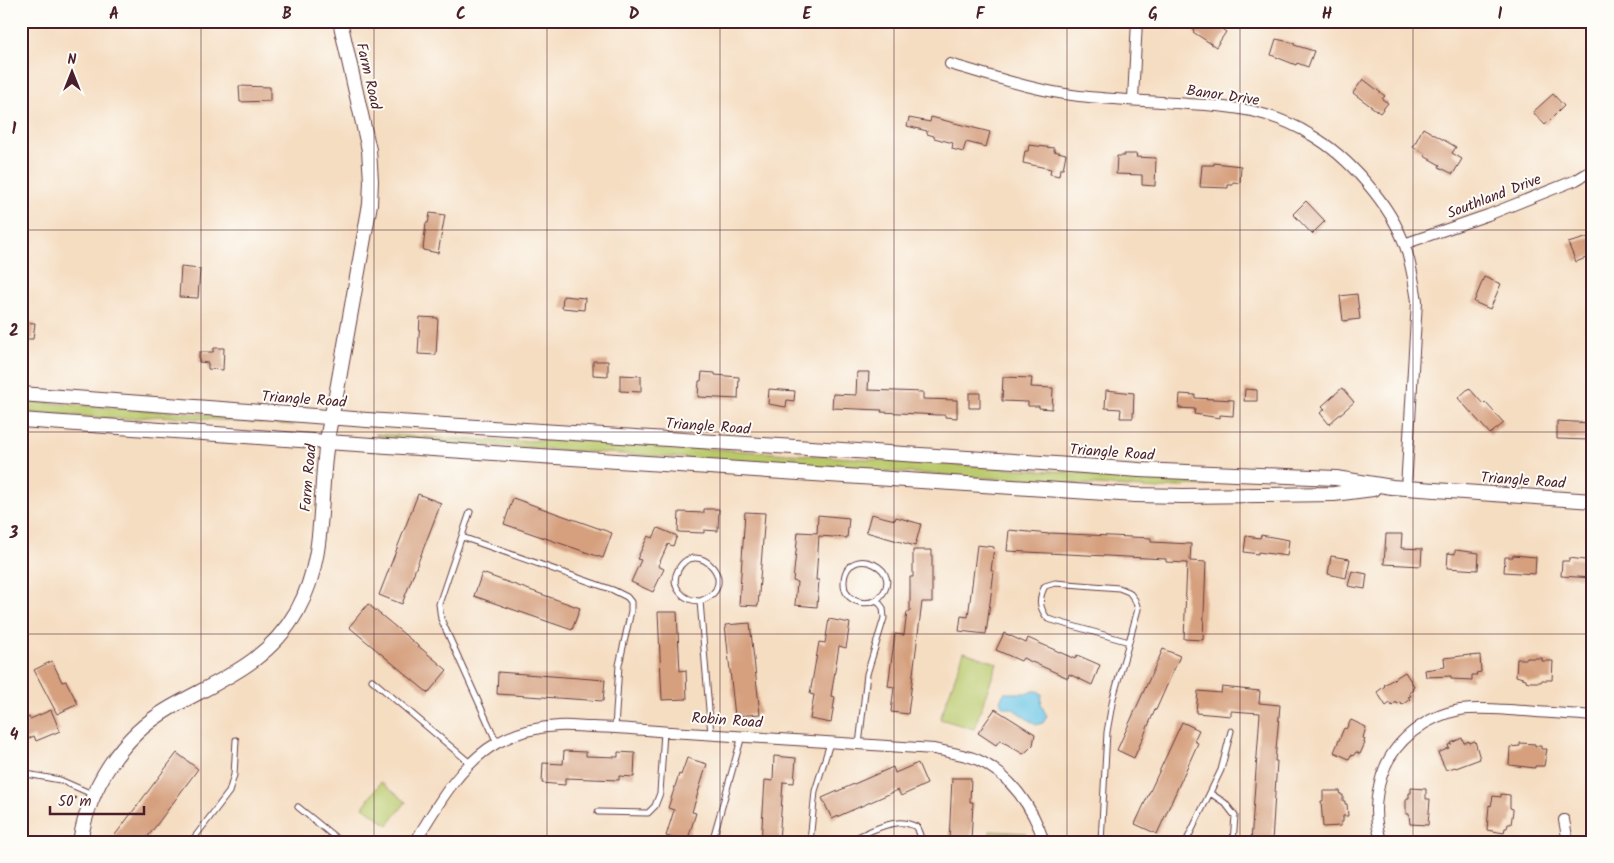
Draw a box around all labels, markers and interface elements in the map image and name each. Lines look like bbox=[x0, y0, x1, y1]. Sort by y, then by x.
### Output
text: A bbox=[109, 2, 119, 27]
text: B bbox=[282, 2, 292, 27]
text: C bbox=[456, 2, 466, 27]
text: D bbox=[629, 2, 640, 27]
text: E bbox=[803, 2, 813, 27]
text: F bbox=[976, 2, 986, 27]
text: G bbox=[1148, 2, 1158, 27]
text: H bbox=[1322, 2, 1332, 27]
text: I bbox=[1498, 2, 1503, 27]
street label: Farm Road bbox=[349, 40, 387, 112]
north arrow bbox=[48, 48, 98, 98]
text: N bbox=[68, 49, 77, 71]
street label: Banor Drive bbox=[1185, 79, 1261, 113]
text: 1 bbox=[12, 117, 17, 142]
street label: Southland Drive bbox=[1444, 168, 1545, 226]
text: 2 bbox=[9, 319, 19, 344]
street label: Triangle Road bbox=[261, 385, 348, 415]
street label: Triangle Road bbox=[665, 412, 752, 442]
street label: Triangle Road bbox=[1069, 438, 1156, 468]
street label: Farm Road bbox=[294, 443, 324, 513]
street label: Triangle Road bbox=[1480, 466, 1567, 496]
text: 3 bbox=[9, 521, 19, 546]
street label: Robin Road bbox=[691, 707, 764, 735]
text: 4 bbox=[10, 723, 19, 748]
scale bar bbox=[50, 783, 144, 815]
text: 50 m bbox=[58, 790, 92, 814]

